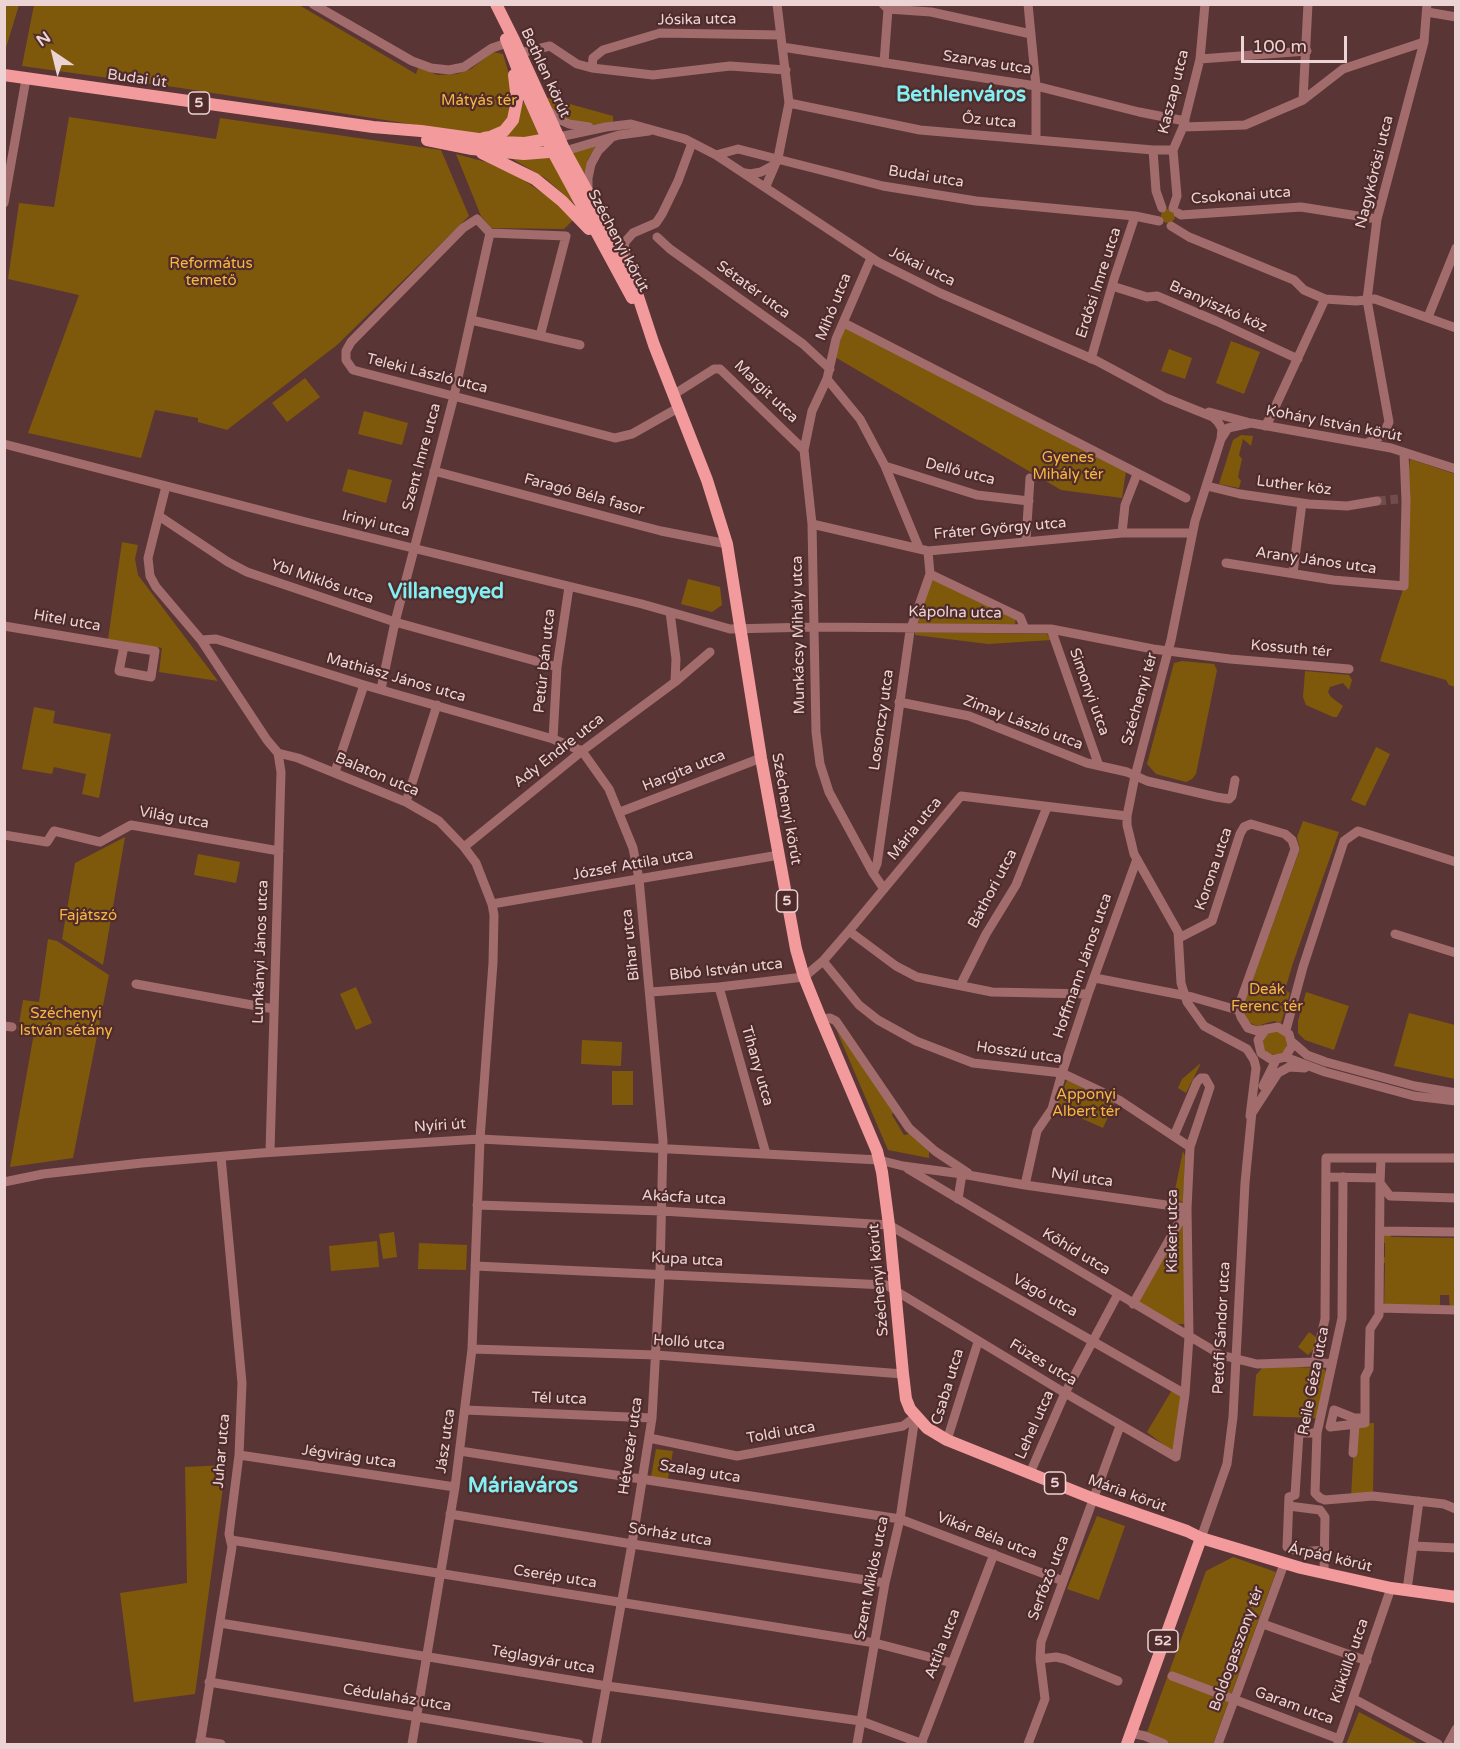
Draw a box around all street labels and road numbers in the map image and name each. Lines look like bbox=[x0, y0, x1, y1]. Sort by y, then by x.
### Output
street label: Jósika utca bbox=[658, 10, 736, 30]
street label: Bethlen körút bbox=[516, 25, 574, 121]
street label: Szarvas utca bbox=[941, 47, 1033, 79]
street label: Kaszap utca bbox=[1155, 48, 1193, 136]
street label: Budai út bbox=[106, 66, 168, 92]
road number: 5 bbox=[188, 92, 210, 114]
street label: Őz utca bbox=[961, 110, 1017, 132]
street label: Nagykőrösi utca bbox=[1352, 114, 1398, 230]
street label: Budai utca bbox=[887, 162, 965, 192]
street label: Csokonai utca bbox=[1190, 184, 1292, 208]
street label: Széchenyi körút bbox=[583, 187, 653, 295]
street label: Erdősi Imre utca bbox=[1073, 225, 1125, 341]
street label: Jókai utca bbox=[886, 243, 958, 291]
street label: Sétatér utca bbox=[713, 257, 793, 323]
street label: Mihó utca bbox=[812, 271, 856, 343]
street label: Branyiszkó köz bbox=[1166, 277, 1270, 337]
street label: Teleki László utca bbox=[364, 350, 490, 398]
street label: Margit utca bbox=[730, 357, 802, 427]
street label: Szent Imre utca bbox=[399, 401, 445, 513]
street label: Koháry István körút bbox=[1264, 402, 1404, 446]
street label: Dellő utca bbox=[923, 455, 997, 489]
street label: Faragó Béla fasor bbox=[522, 470, 646, 520]
street label: Luther köz bbox=[1255, 472, 1333, 500]
street label: Irinyi utca bbox=[340, 507, 412, 541]
street label: Fráter György utca bbox=[933, 514, 1067, 544]
street label: Arany János utca bbox=[1254, 544, 1378, 578]
street label: Ybl Miklós utca bbox=[268, 556, 376, 608]
street label: Munkácsy Mihály utca bbox=[789, 556, 809, 714]
street label: Kápolna utca bbox=[908, 603, 1002, 623]
street label: Hitel utca bbox=[32, 606, 102, 636]
street label: Petúr bán utca bbox=[531, 608, 559, 714]
street label: Kossuth tér bbox=[1250, 636, 1332, 662]
street label: Simonyi utca bbox=[1065, 646, 1113, 738]
street label: Mathiász János utca bbox=[324, 649, 468, 707]
street label: Széchenyi tér bbox=[1118, 651, 1162, 747]
street label: Losonczy utca bbox=[866, 668, 898, 772]
street label: Zimay László utca bbox=[960, 692, 1086, 754]
street label: Ady Endre utca bbox=[510, 710, 608, 792]
street label: Hargita utca bbox=[640, 746, 728, 796]
street label: Balaton utca bbox=[332, 749, 422, 801]
street label: Széchenyi körút bbox=[767, 752, 805, 866]
street label: Mária utca bbox=[884, 794, 946, 864]
street label: Világ utca bbox=[138, 803, 210, 833]
street label: Korona utca bbox=[1191, 825, 1237, 913]
street label: József Attila utca bbox=[571, 846, 695, 884]
street label: Báthori utca bbox=[965, 846, 1021, 932]
street label: Lunkányi János utca bbox=[249, 880, 273, 1024]
road number: 5 bbox=[776, 890, 798, 912]
street label: Hoffmann János utca bbox=[1050, 891, 1116, 1041]
street label: Bihar utca bbox=[618, 908, 644, 982]
street label: Bibó István utca bbox=[668, 955, 784, 985]
street label: Tihany utca bbox=[737, 1024, 777, 1108]
street label: Hosszú utca bbox=[975, 1038, 1063, 1068]
street label: Nyíri út bbox=[413, 1115, 467, 1137]
street label: Nyíl utca bbox=[1050, 1165, 1114, 1191]
street label: Akácfa utca bbox=[641, 1187, 727, 1209]
street label: Kiskert utca bbox=[1164, 1189, 1182, 1273]
street label: Széchenyi körút bbox=[865, 1223, 893, 1337]
street label: Kőhíd utca bbox=[1039, 1225, 1113, 1279]
street label: Kupa utca bbox=[650, 1249, 724, 1271]
street label: Petőfi Sándor utca bbox=[1210, 1261, 1234, 1395]
street label: Vágó utca bbox=[1009, 1271, 1081, 1321]
street label: Reile Géza utca bbox=[1295, 1325, 1333, 1437]
street label: Holló utca bbox=[653, 1332, 725, 1354]
street label: Füzes utca bbox=[1006, 1336, 1080, 1390]
street label: Csaba utca bbox=[928, 1347, 968, 1427]
street label: Lehel utca bbox=[1012, 1388, 1058, 1462]
street label: Tél utca bbox=[531, 1389, 587, 1409]
street label: Hétvezér utca bbox=[615, 1396, 647, 1496]
street label: Jász utca bbox=[433, 1407, 459, 1475]
street label: Juhar utca bbox=[210, 1413, 234, 1489]
street label: Toldi utca bbox=[745, 1418, 817, 1448]
street label: Jégvirág utca bbox=[301, 1441, 397, 1473]
street label: Szalag utca bbox=[658, 1457, 742, 1487]
street label: Mária körút bbox=[1085, 1471, 1169, 1517]
road number: 5 bbox=[1044, 1472, 1066, 1494]
street label: Vikár Béla utca bbox=[934, 1509, 1040, 1563]
street label: Szent Miklós utca bbox=[851, 1515, 893, 1641]
street label: Sörház utca bbox=[627, 1520, 713, 1550]
street label: Serfőző utca bbox=[1025, 1533, 1073, 1623]
street label: Árpád körút bbox=[1286, 1540, 1374, 1576]
street label: Cserép utca bbox=[512, 1561, 598, 1593]
street label: Boldogasszony tér bbox=[1206, 1584, 1268, 1714]
street label: Attila utca bbox=[921, 1607, 965, 1681]
street label: Küküllő utca bbox=[1327, 1616, 1373, 1706]
road number: 52 bbox=[1148, 1630, 1178, 1652]
street label: Téglagyár utca bbox=[490, 1642, 596, 1678]
street label: Cédulaház utca bbox=[341, 1681, 453, 1715]
street label: Garam utca bbox=[1252, 1683, 1336, 1729]

